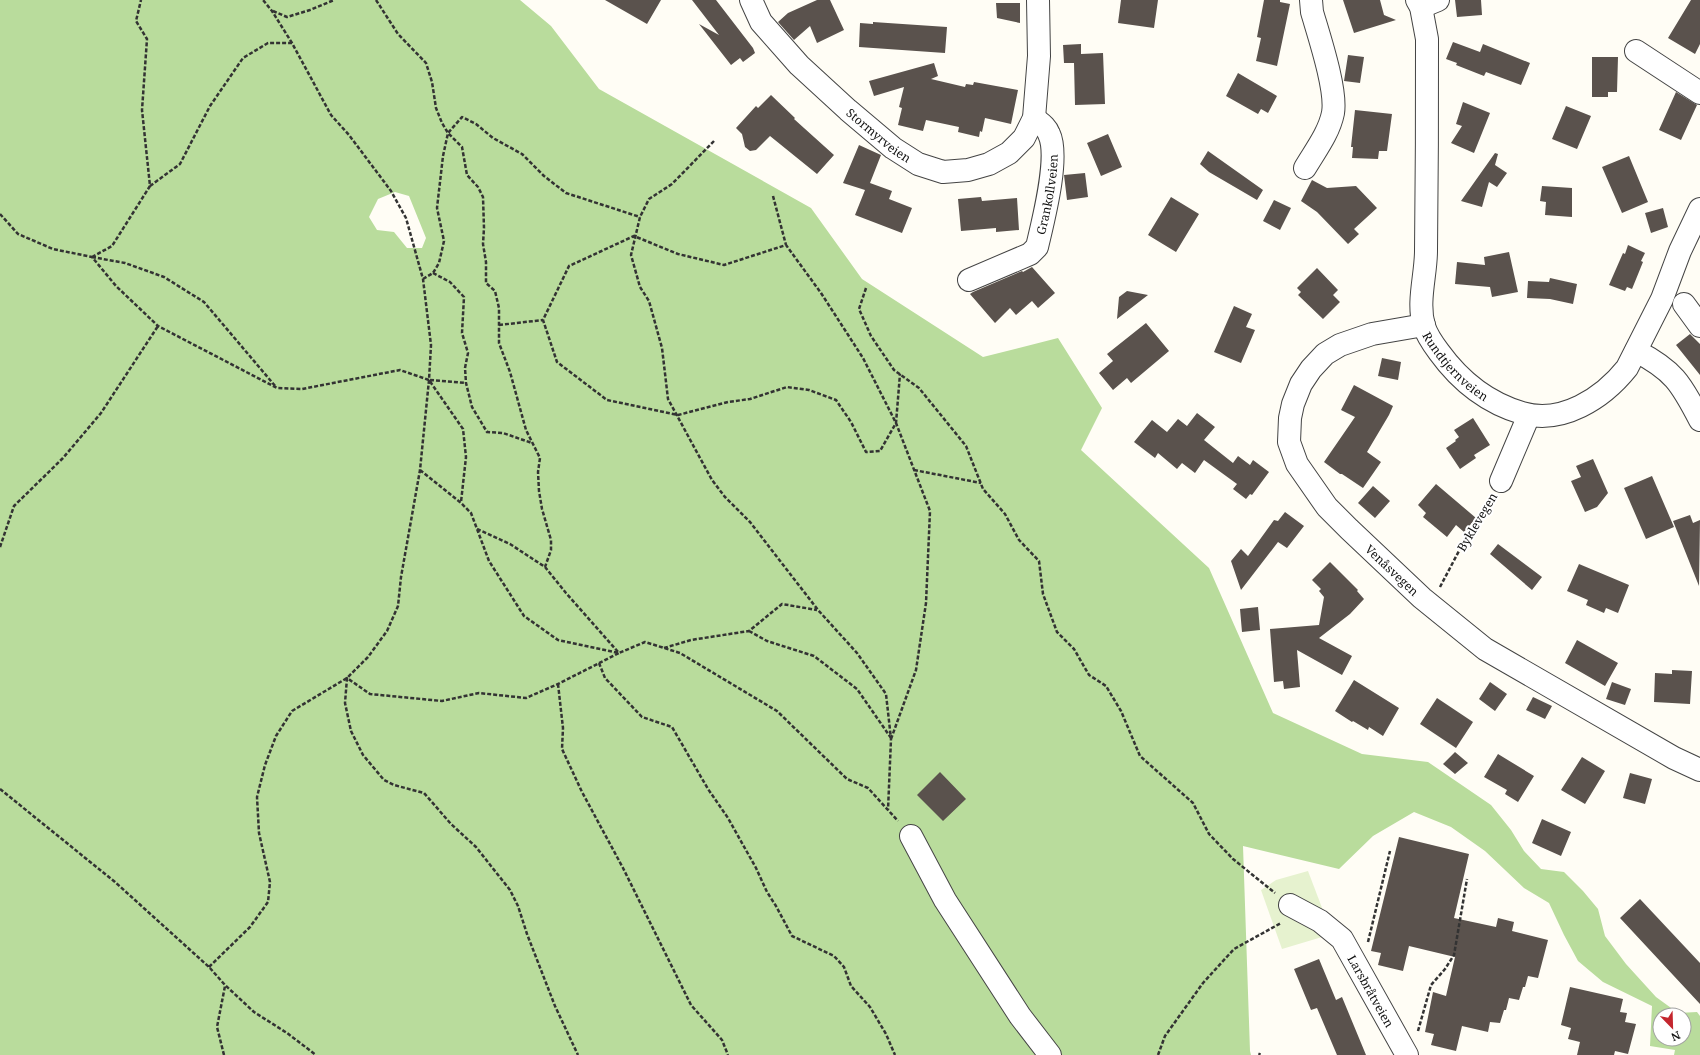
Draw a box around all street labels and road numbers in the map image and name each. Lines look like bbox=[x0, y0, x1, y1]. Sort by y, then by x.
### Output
street label: Stormyrveien bbox=[843, 104, 915, 166]
street label: Grankollveien bbox=[1032, 154, 1061, 236]
street label: Rundtjernveien bbox=[1419, 329, 1492, 405]
street label: Byklevegen bbox=[1453, 489, 1501, 554]
street label: Venåsvegen bbox=[1362, 540, 1423, 600]
street label: Larsbråtveien bbox=[1344, 952, 1398, 1030]

